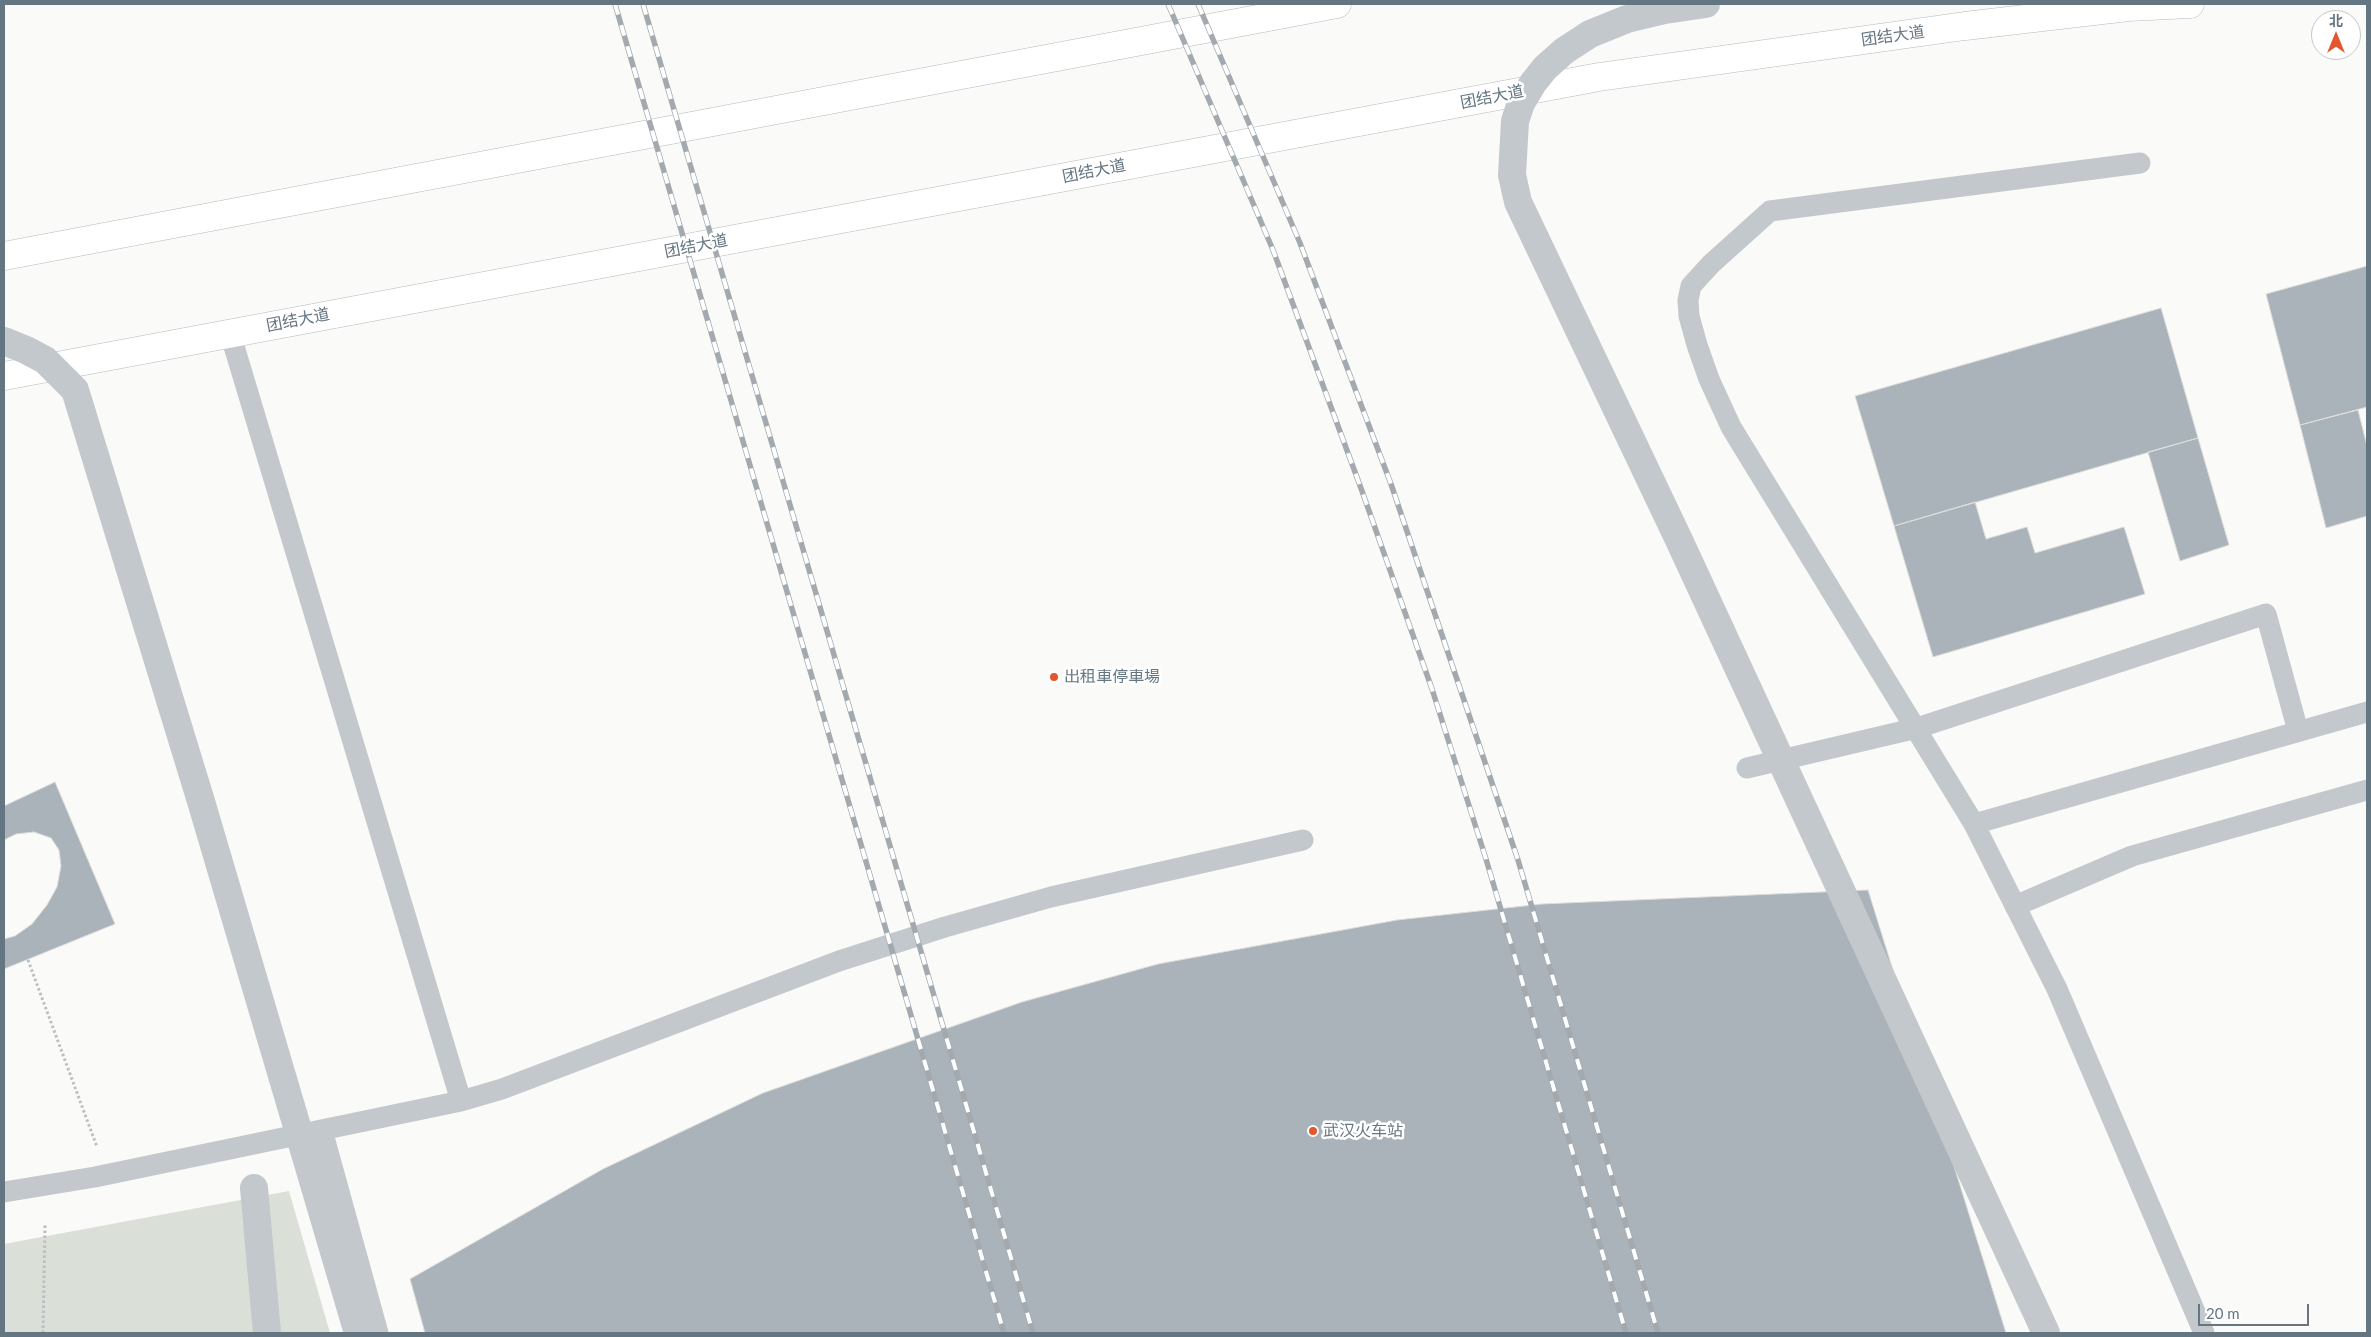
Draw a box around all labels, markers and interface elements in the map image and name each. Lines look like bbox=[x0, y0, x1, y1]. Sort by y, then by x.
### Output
north arrow bbox=[2311, 10, 2361, 60]
text: 北 bbox=[2329, 12, 2343, 29]
street label: 团结大道 bbox=[1860, 22, 1926, 50]
street label: 团结大道 bbox=[1459, 81, 1525, 113]
street label: 团结大道 bbox=[1061, 155, 1127, 187]
street label: 团结大道 bbox=[663, 230, 729, 262]
street label: 团结大道 bbox=[265, 304, 331, 336]
place label: 出租車停車場 bbox=[1064, 667, 1160, 687]
marker: 出租車停車場 bbox=[1048, 671, 1060, 683]
place label: 武汉火车站 bbox=[1323, 1121, 1403, 1141]
marker: 武汉火车站 bbox=[1307, 1125, 1319, 1137]
scale bar bbox=[2201, 1294, 2312, 1326]
text: 20 m bbox=[2206, 1304, 2240, 1322]

